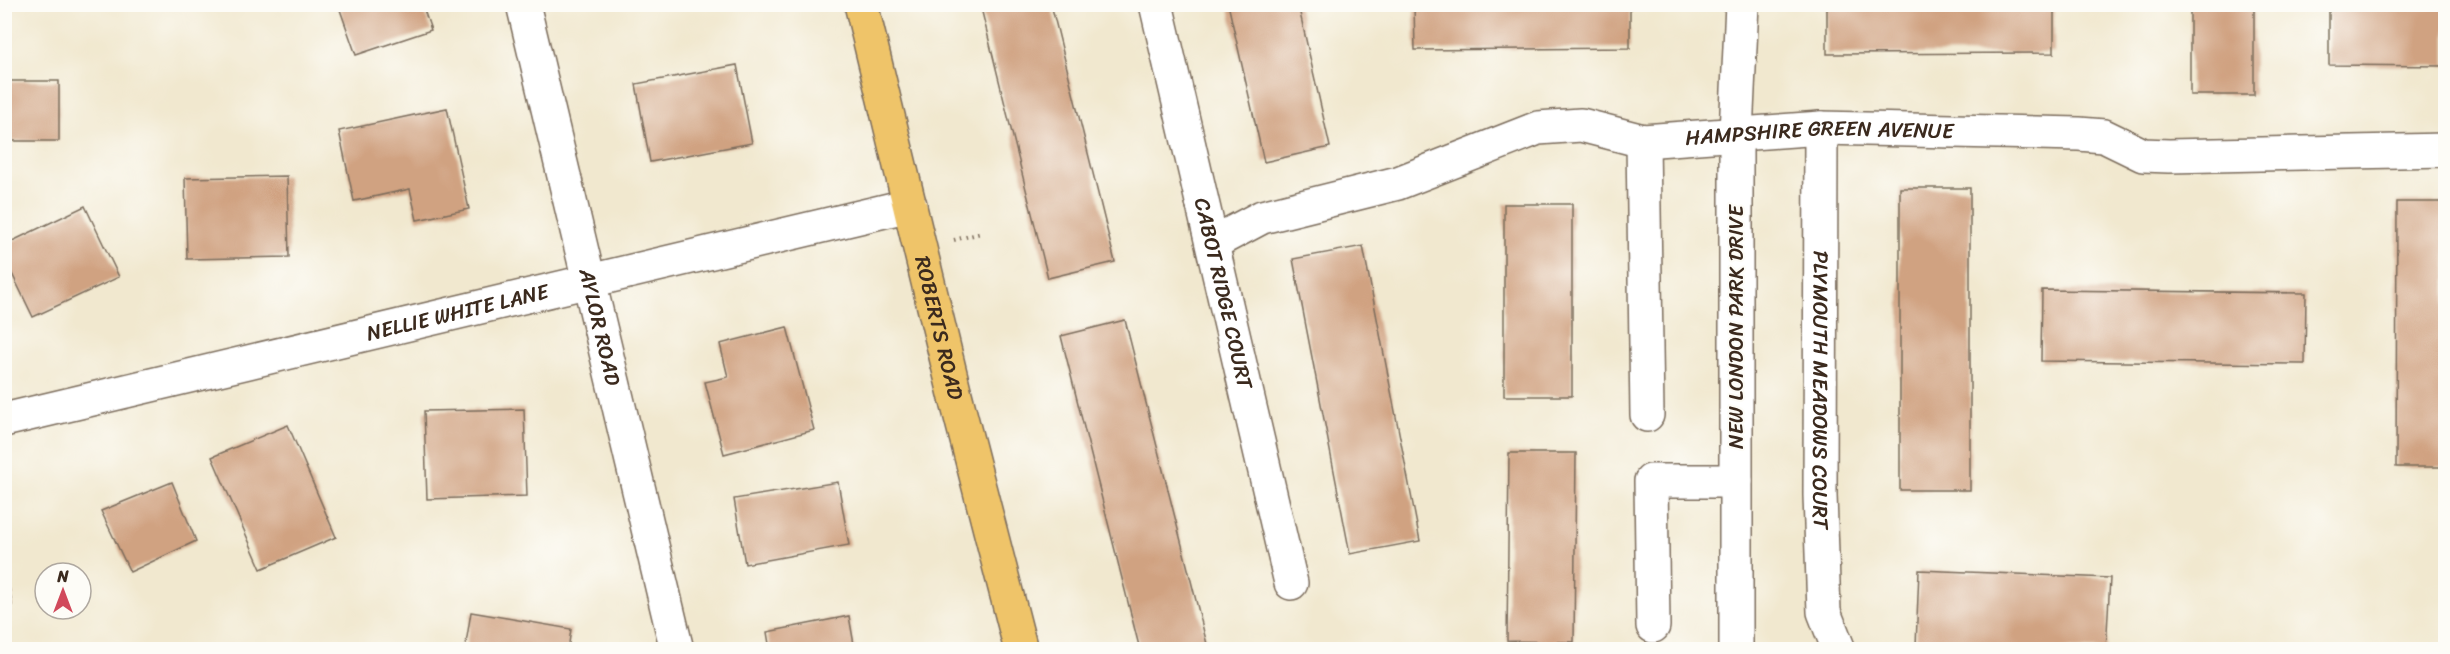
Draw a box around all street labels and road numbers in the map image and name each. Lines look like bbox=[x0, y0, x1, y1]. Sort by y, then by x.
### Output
street label: HAMPSHIRE GREEN AVENUE bbox=[1684, 109, 1955, 157]
street label: CABOT RIDGE COURT bbox=[1183, 194, 1264, 394]
street label: NEW LONDON PARK DRIVE bbox=[1717, 204, 1755, 449]
street label: PLYMOUTH MEADOWS COURT bbox=[1801, 250, 1840, 532]
street label: ROBERTS ROAD bbox=[903, 252, 975, 404]
street label: AYLOR ROAD bbox=[567, 263, 632, 390]
street label: NELLIE WHITE LANE bbox=[363, 272, 554, 352]

